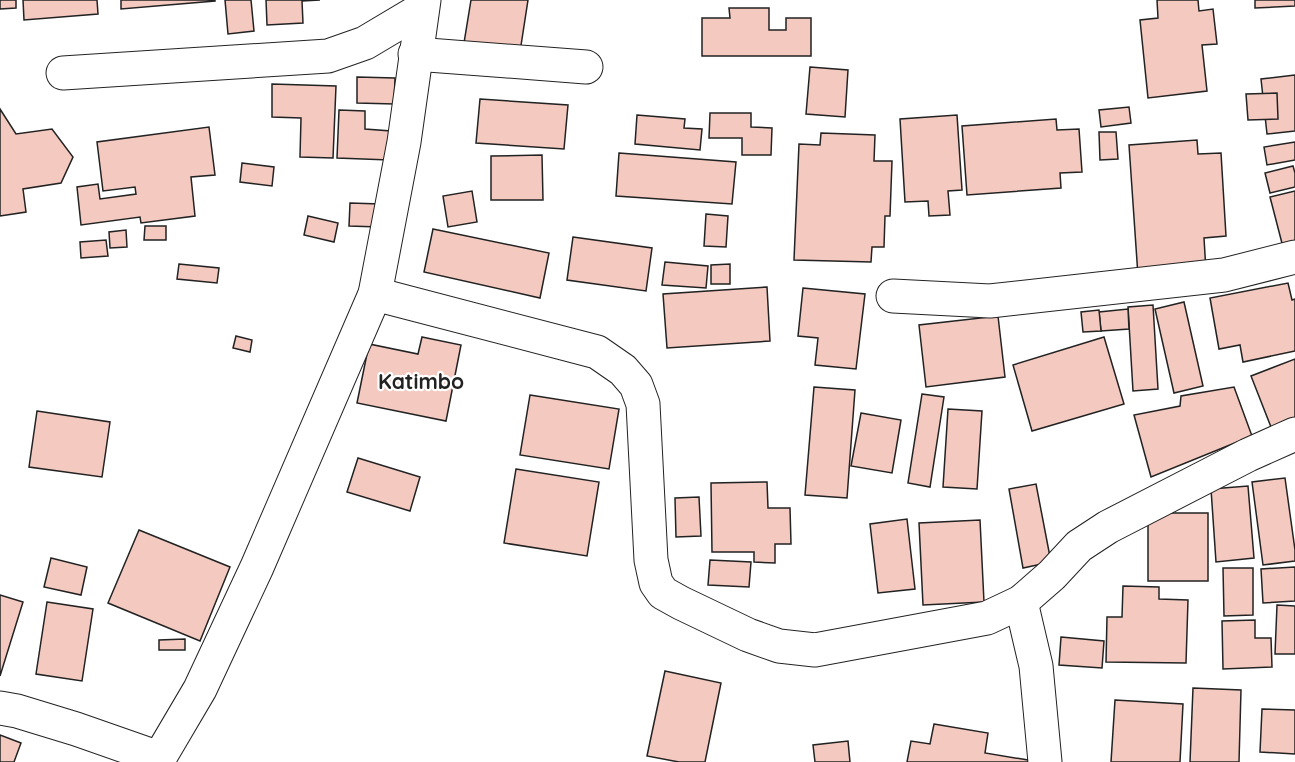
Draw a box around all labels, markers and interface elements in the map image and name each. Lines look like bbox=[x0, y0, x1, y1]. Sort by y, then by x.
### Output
district label: Katimbo bbox=[378, 368, 464, 394]

